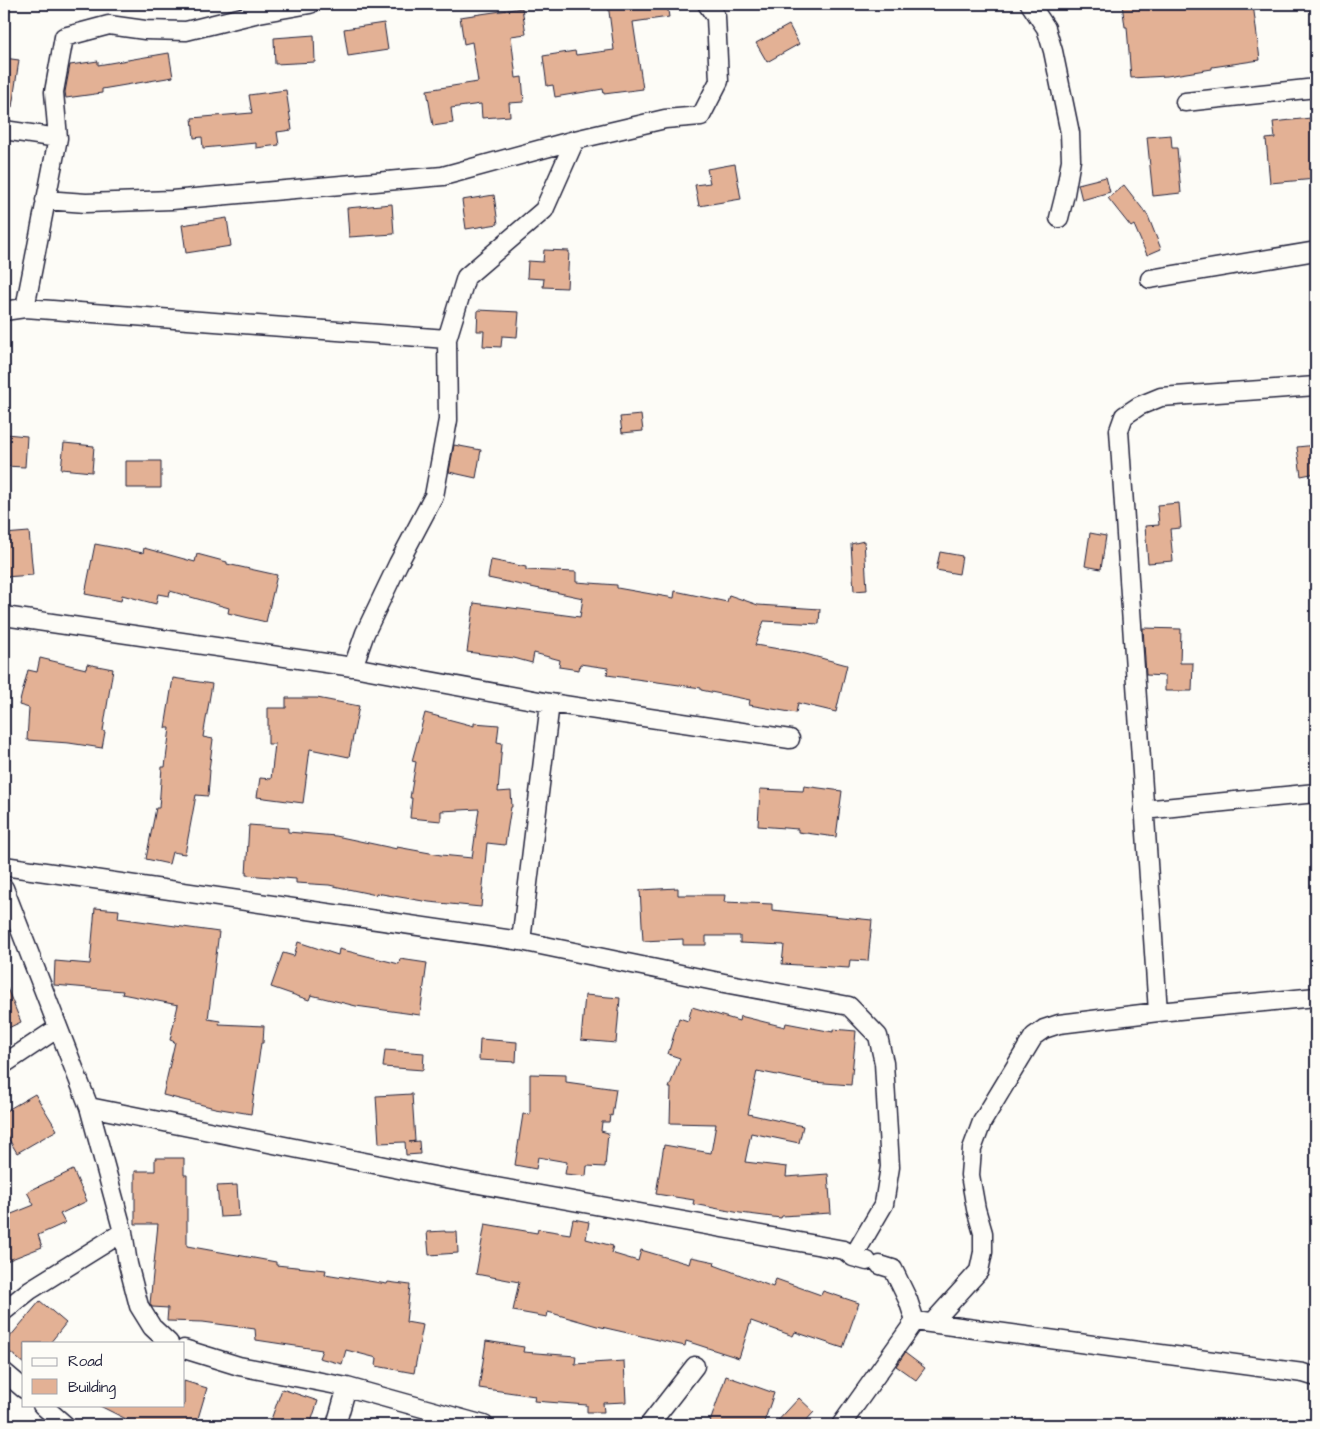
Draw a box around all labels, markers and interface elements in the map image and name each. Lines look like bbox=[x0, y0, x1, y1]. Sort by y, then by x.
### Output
legend bbox=[22, 1342, 185, 1406]
text: Road bbox=[68, 1351, 103, 1372]
text: Building bbox=[68, 1377, 116, 1399]

